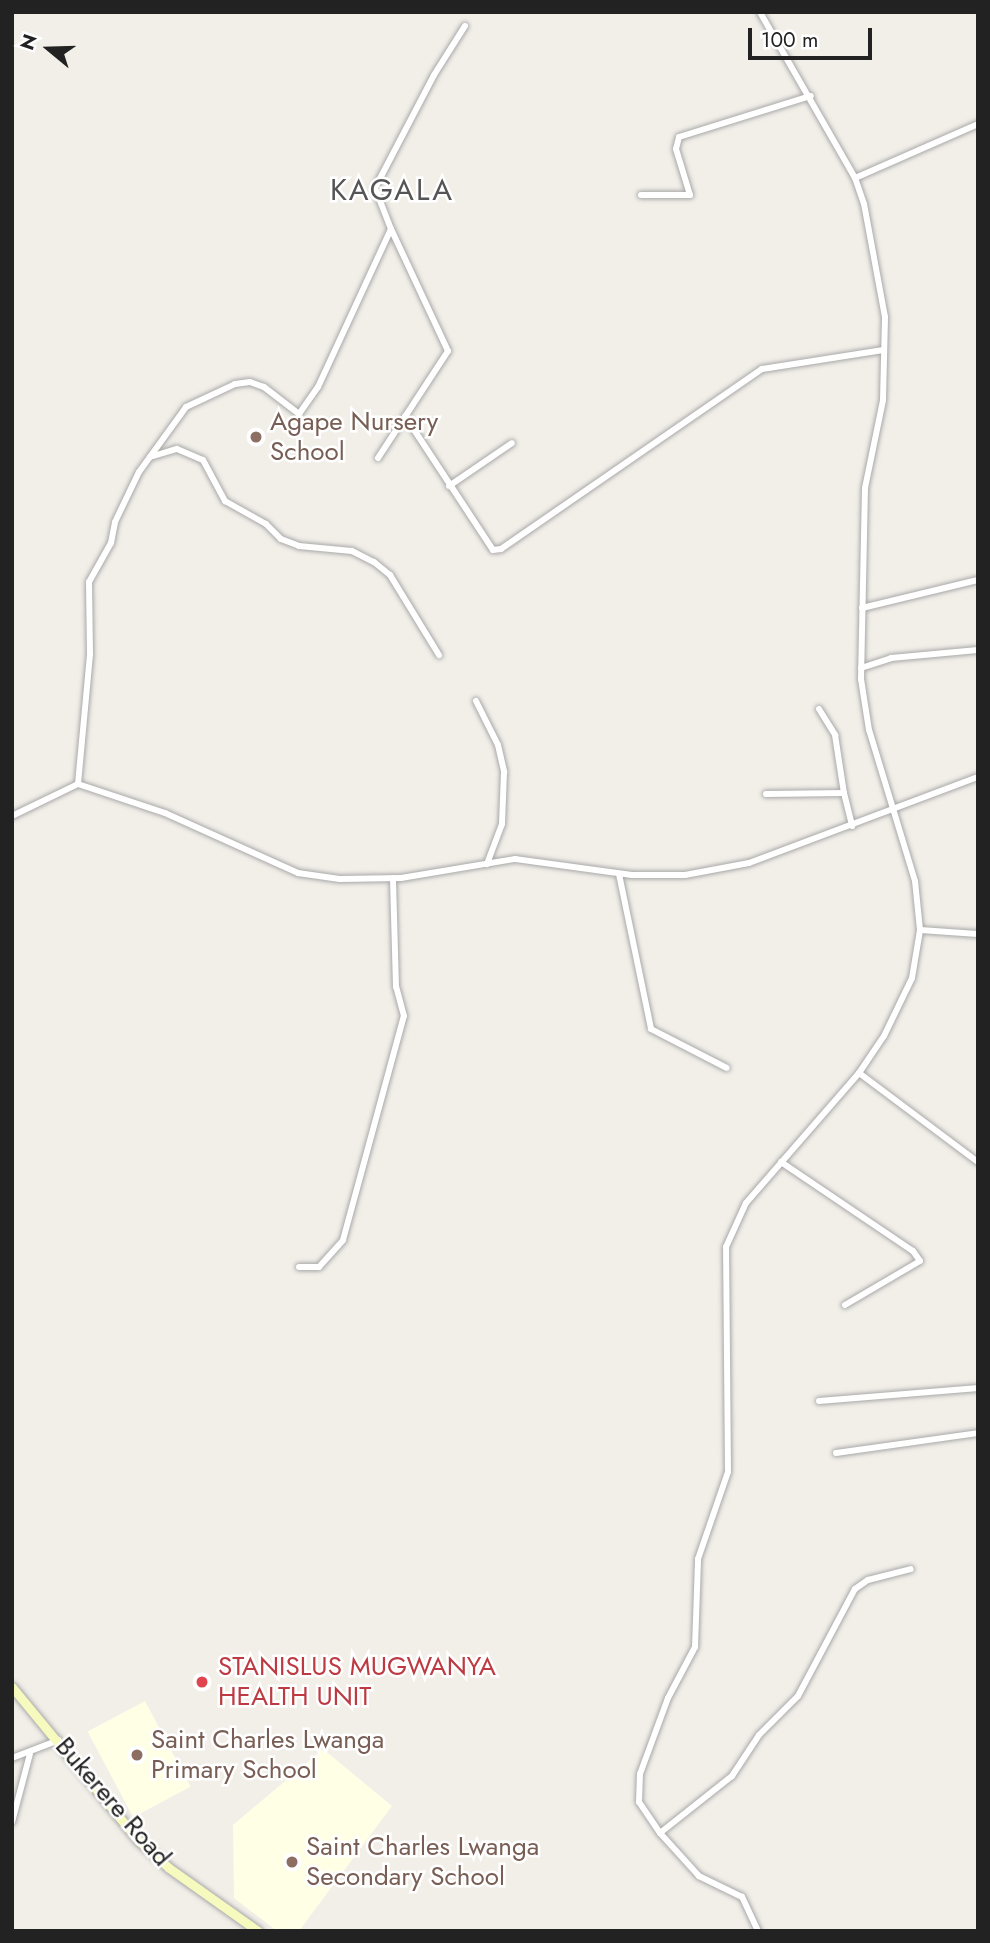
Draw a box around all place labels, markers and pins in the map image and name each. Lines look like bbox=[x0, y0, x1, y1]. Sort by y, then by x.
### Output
place label: Agape Nursery School bbox=[270, 406, 438, 467]
marker: Agape Nursery School bbox=[248, 429, 264, 445]
place label: STANISLUS MUGWANYA HEALTH UNIT bbox=[218, 1651, 496, 1712]
marker: STANISLUS MUGWANYA HEALTH UNIT bbox=[192, 1672, 212, 1692]
place label: Saint Charles Lwanga Primary School bbox=[151, 1724, 384, 1786]
marker: Saint Charles Lwanga Primary School bbox=[129, 1747, 145, 1763]
place label: Saint Charles Lwanga Secondary School bbox=[306, 1831, 539, 1892]
marker: Saint Charles Lwanga Secondary School bbox=[284, 1854, 300, 1870]

